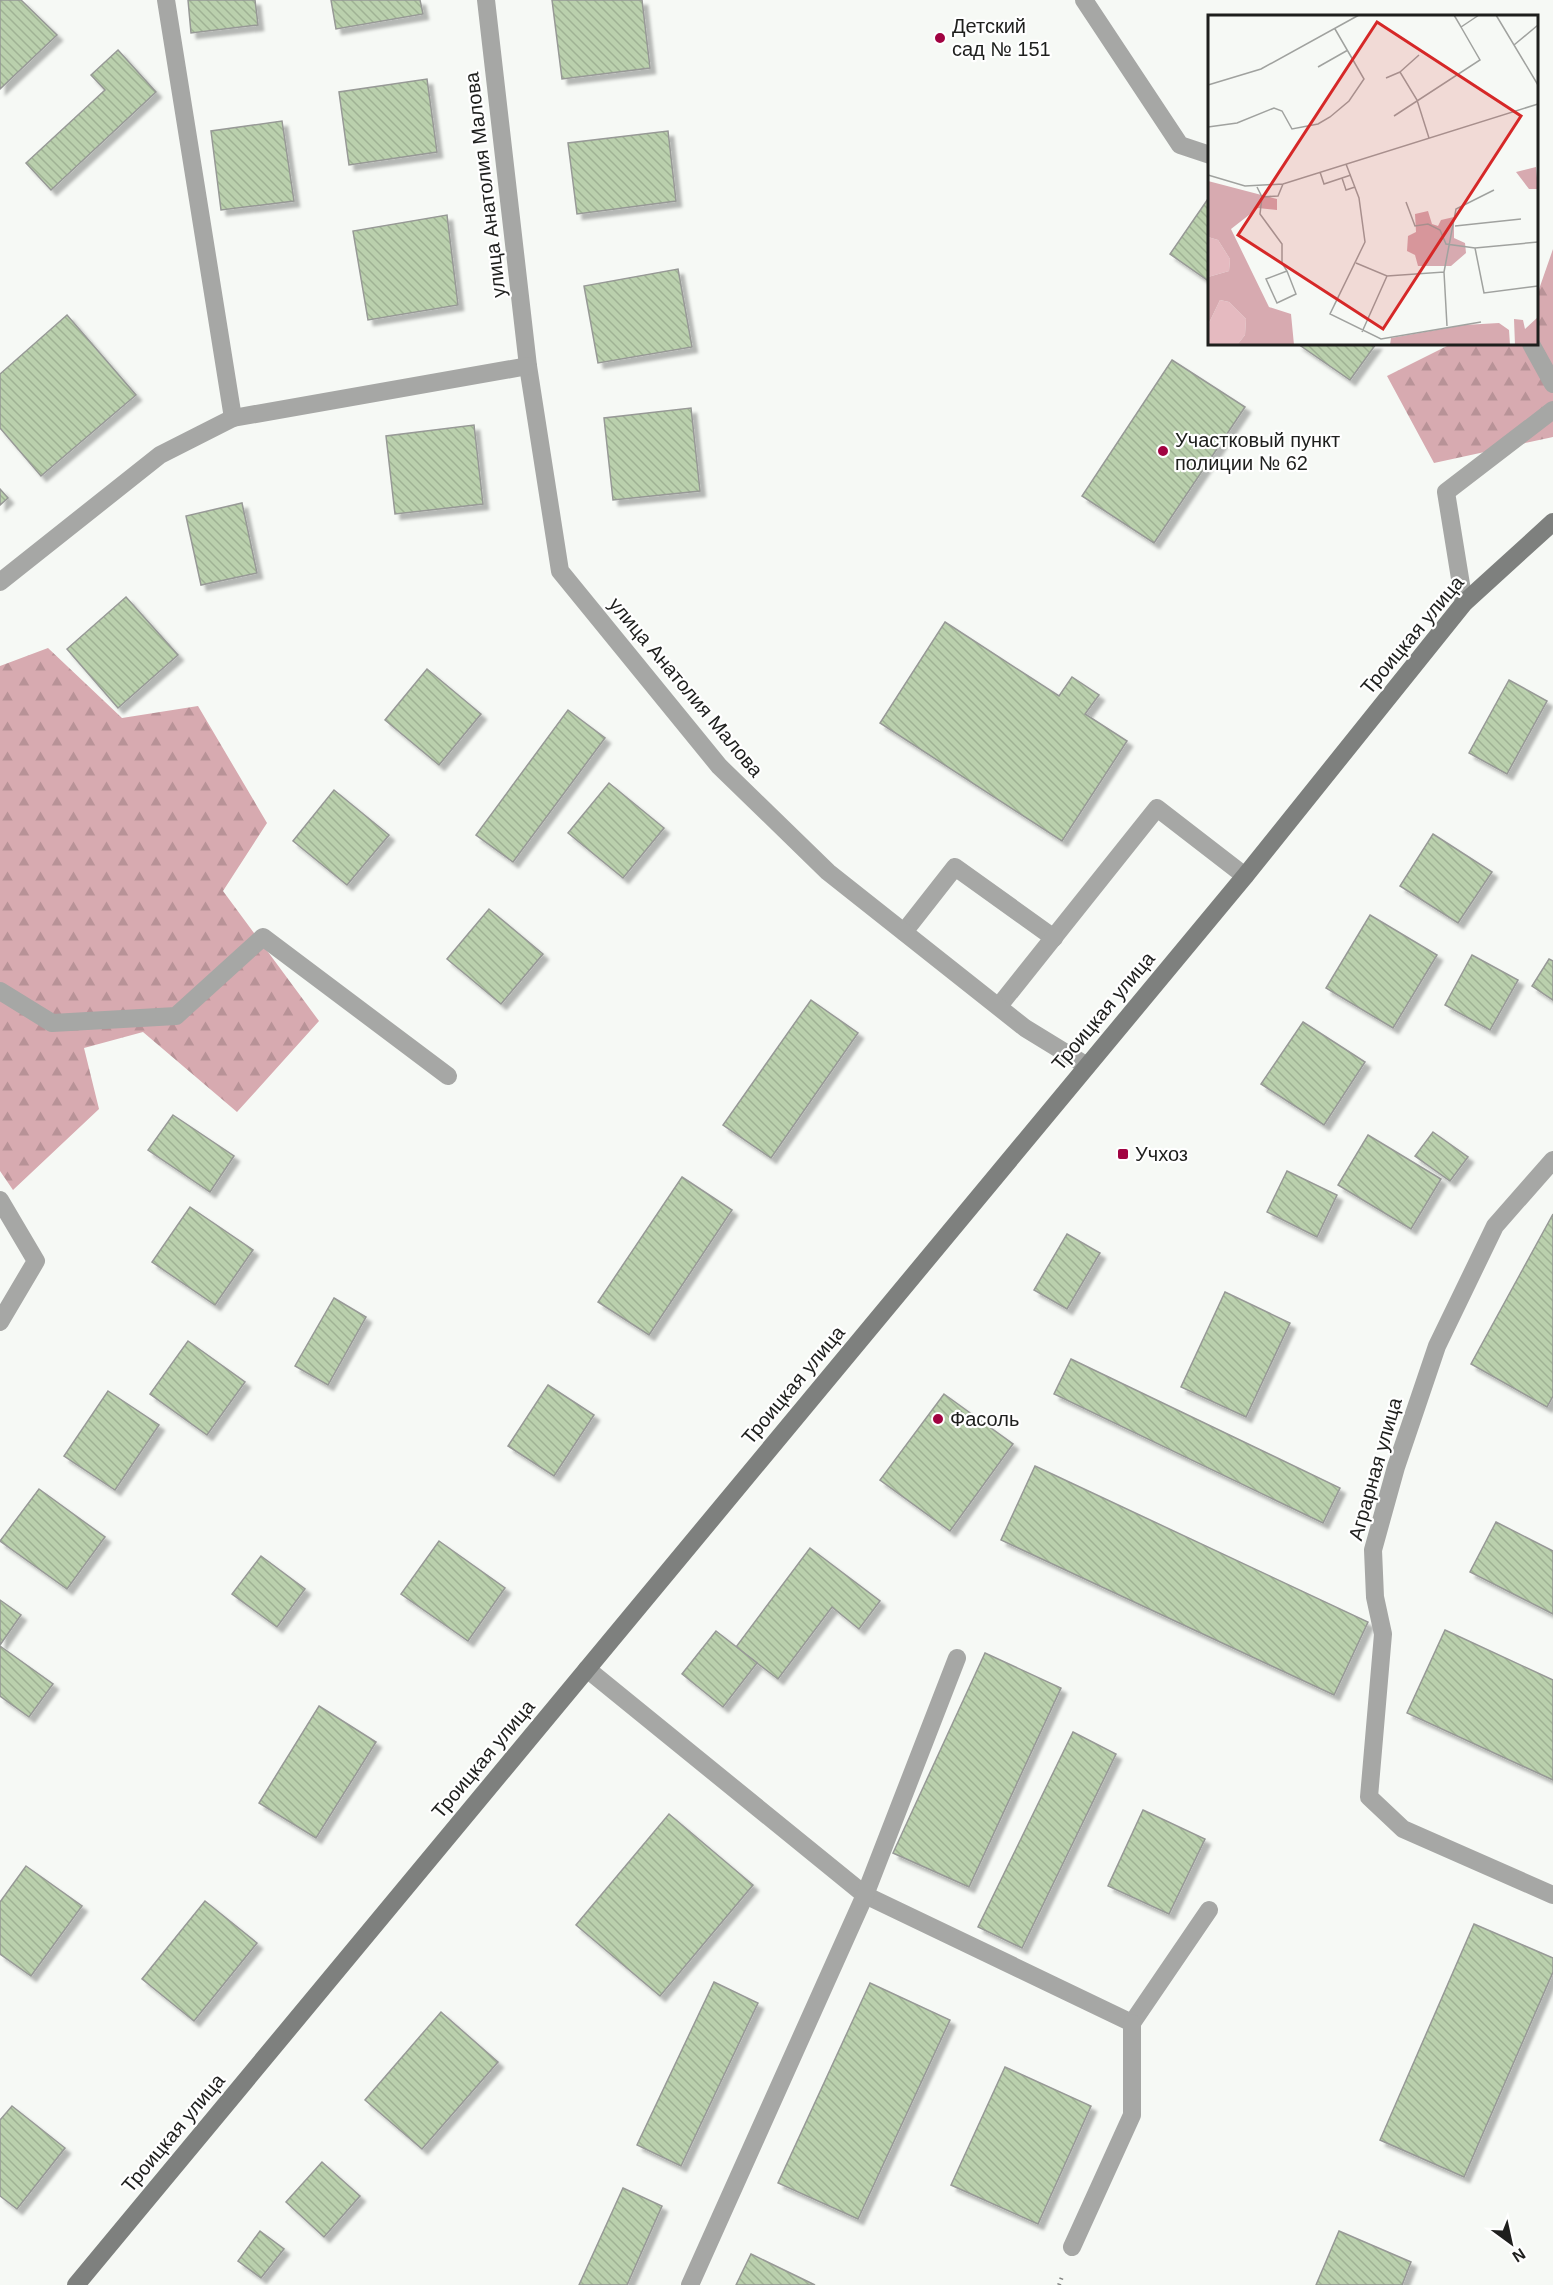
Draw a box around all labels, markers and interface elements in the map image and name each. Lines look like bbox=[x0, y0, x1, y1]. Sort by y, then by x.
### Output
place label: Детский сад № 151 bbox=[952, 15, 1051, 60]
inset map bbox=[1208, 15, 1538, 345]
marker: Детский сад № 151 bbox=[933, 31, 947, 45]
street label: улица Анатолия Малова bbox=[460, 70, 510, 299]
place label: Участковый пункт полиции № 62 bbox=[1175, 429, 1340, 474]
marker: Участковый пункт полиции № 62 bbox=[1156, 444, 1170, 458]
street label: Троицкая улица bbox=[1356, 571, 1468, 699]
street label: улица Анатолия Малова bbox=[605, 593, 768, 782]
street label: Троицкая улица bbox=[1047, 947, 1159, 1075]
place label: Учхоз bbox=[1135, 1143, 1188, 1165]
marker: Учхоз bbox=[1116, 1147, 1130, 1161]
street label: Троицкая улица bbox=[737, 1321, 849, 1449]
street label: Аграрная улица bbox=[1344, 1394, 1406, 1543]
place label: Фасоль bbox=[950, 1408, 1019, 1430]
marker: Фасоль bbox=[931, 1412, 945, 1426]
street label: Троицкая улица bbox=[427, 1695, 539, 1823]
street label: Троицкая улица bbox=[117, 2069, 229, 2197]
north arrow bbox=[1481, 2213, 1541, 2273]
text: N bbox=[1509, 2245, 1528, 2265]

